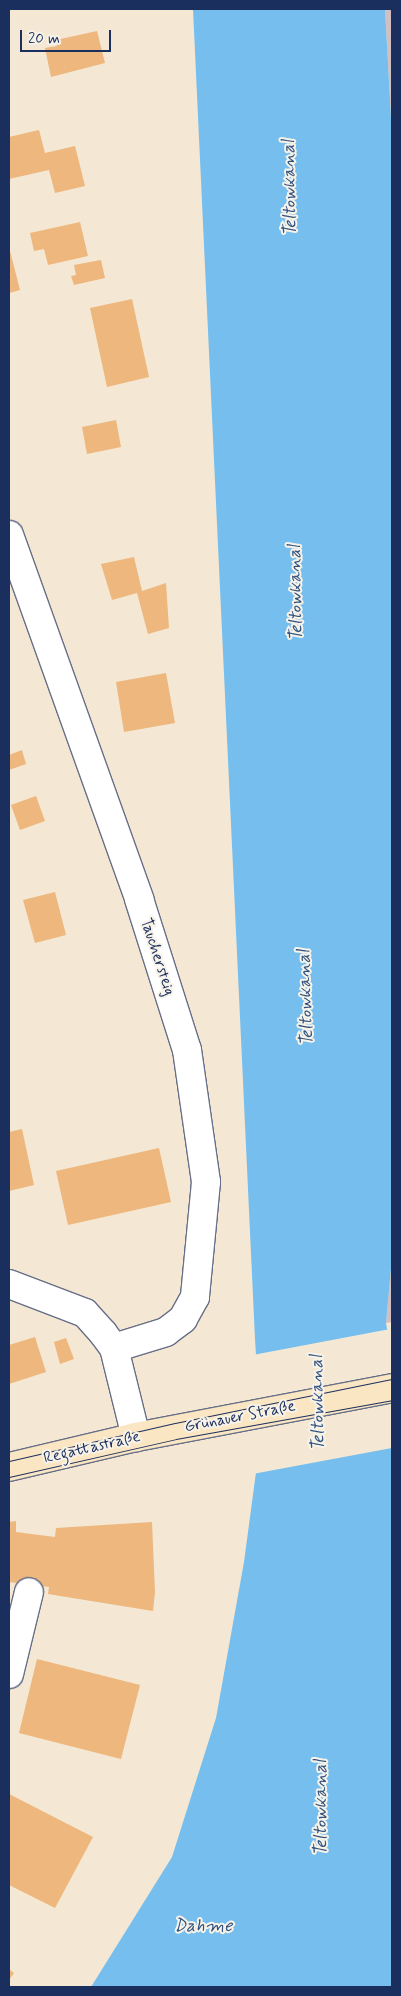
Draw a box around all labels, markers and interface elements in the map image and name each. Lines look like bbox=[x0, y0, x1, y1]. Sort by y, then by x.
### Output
scale bar bbox=[22, 20, 114, 52]
text: 20 m bbox=[28, 29, 60, 49]
water label: Teltowkanal bbox=[278, 140, 302, 236]
water label: Teltowkanal bbox=[284, 545, 308, 641]
street label: Tauchersteig bbox=[135, 916, 179, 998]
water label: Teltowkanal bbox=[294, 949, 318, 1047]
water label: Teltowkanal bbox=[306, 1355, 330, 1451]
street label: Grünauer Straße bbox=[183, 1397, 297, 1437]
street label: Regattastraße bbox=[42, 1428, 142, 1468]
water label: Teltowkanal bbox=[310, 1760, 332, 1856]
water label: Dahme bbox=[174, 1915, 232, 1937]

